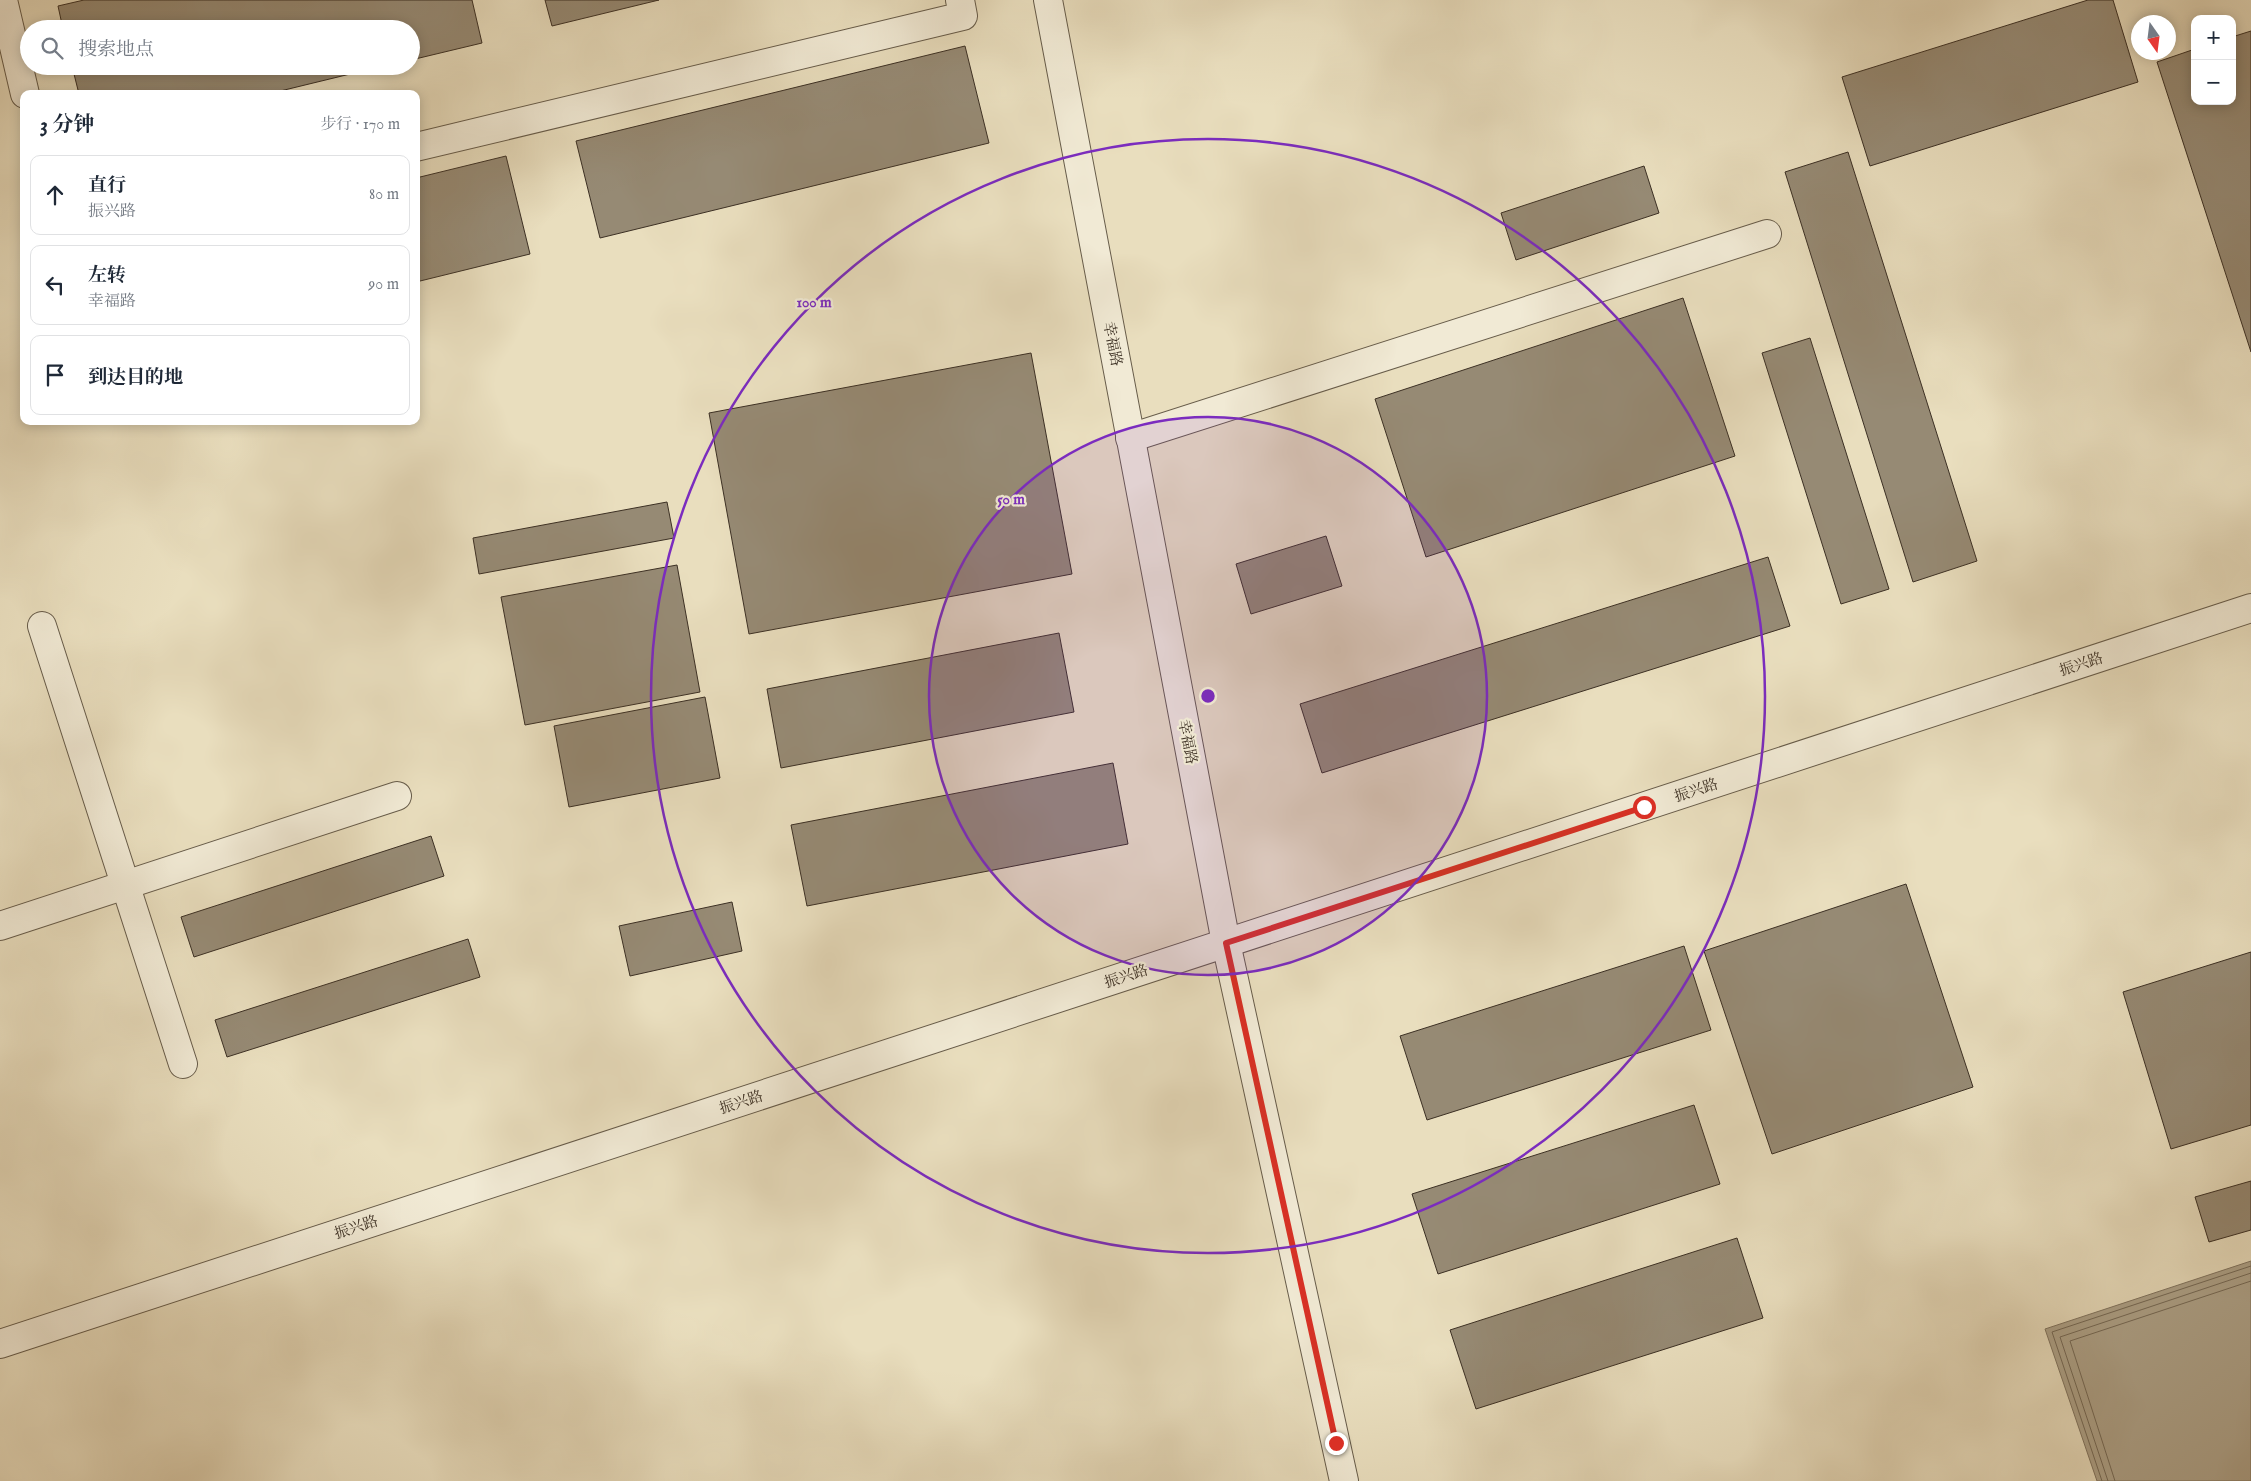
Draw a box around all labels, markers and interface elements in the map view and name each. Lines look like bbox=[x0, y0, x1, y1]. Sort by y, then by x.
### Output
north arrow bbox=[2131, 15, 2176, 60]
map controls bbox=[2191, 15, 2236, 105]
button: + bbox=[2191, 15, 2236, 60]
search box bbox=[20, 20, 420, 75]
icon: search bbox=[38, 34, 66, 62]
text: 搜索地点 bbox=[78, 38, 154, 62]
button: − bbox=[2191, 60, 2236, 105]
text: 3 分钟 bbox=[40, 112, 94, 139]
text: 步行 · 170 m bbox=[320, 115, 400, 135]
text: 直行 bbox=[88, 174, 126, 198]
icon: ahead bbox=[41, 181, 69, 209]
text: 80 m bbox=[369, 185, 399, 205]
text: 振兴路 bbox=[88, 202, 136, 222]
text: 左转 bbox=[88, 264, 126, 288]
icon: left bbox=[41, 271, 69, 299]
text: 90 m bbox=[368, 275, 399, 295]
text: 幸福路 bbox=[88, 292, 136, 312]
text: 100 m bbox=[796, 293, 832, 312]
street label: 幸福路 bbox=[1099, 320, 1126, 368]
icon: arrive bbox=[41, 361, 69, 389]
text: 到达目的地 bbox=[88, 366, 183, 390]
text: 50 m bbox=[997, 490, 1025, 509]
street label: 振兴路 bbox=[2057, 648, 2105, 680]
centre of rings bbox=[1199, 687, 1217, 705]
street label: 幸福路 bbox=[1174, 718, 1201, 766]
street label: 振兴路 bbox=[1672, 774, 1720, 806]
route start bbox=[1633, 796, 1656, 819]
street label: 振兴路 bbox=[1102, 960, 1150, 992]
street label: 振兴路 bbox=[717, 1086, 765, 1118]
street label: 振兴路 bbox=[332, 1211, 380, 1243]
route end bbox=[1325, 1432, 1348, 1455]

